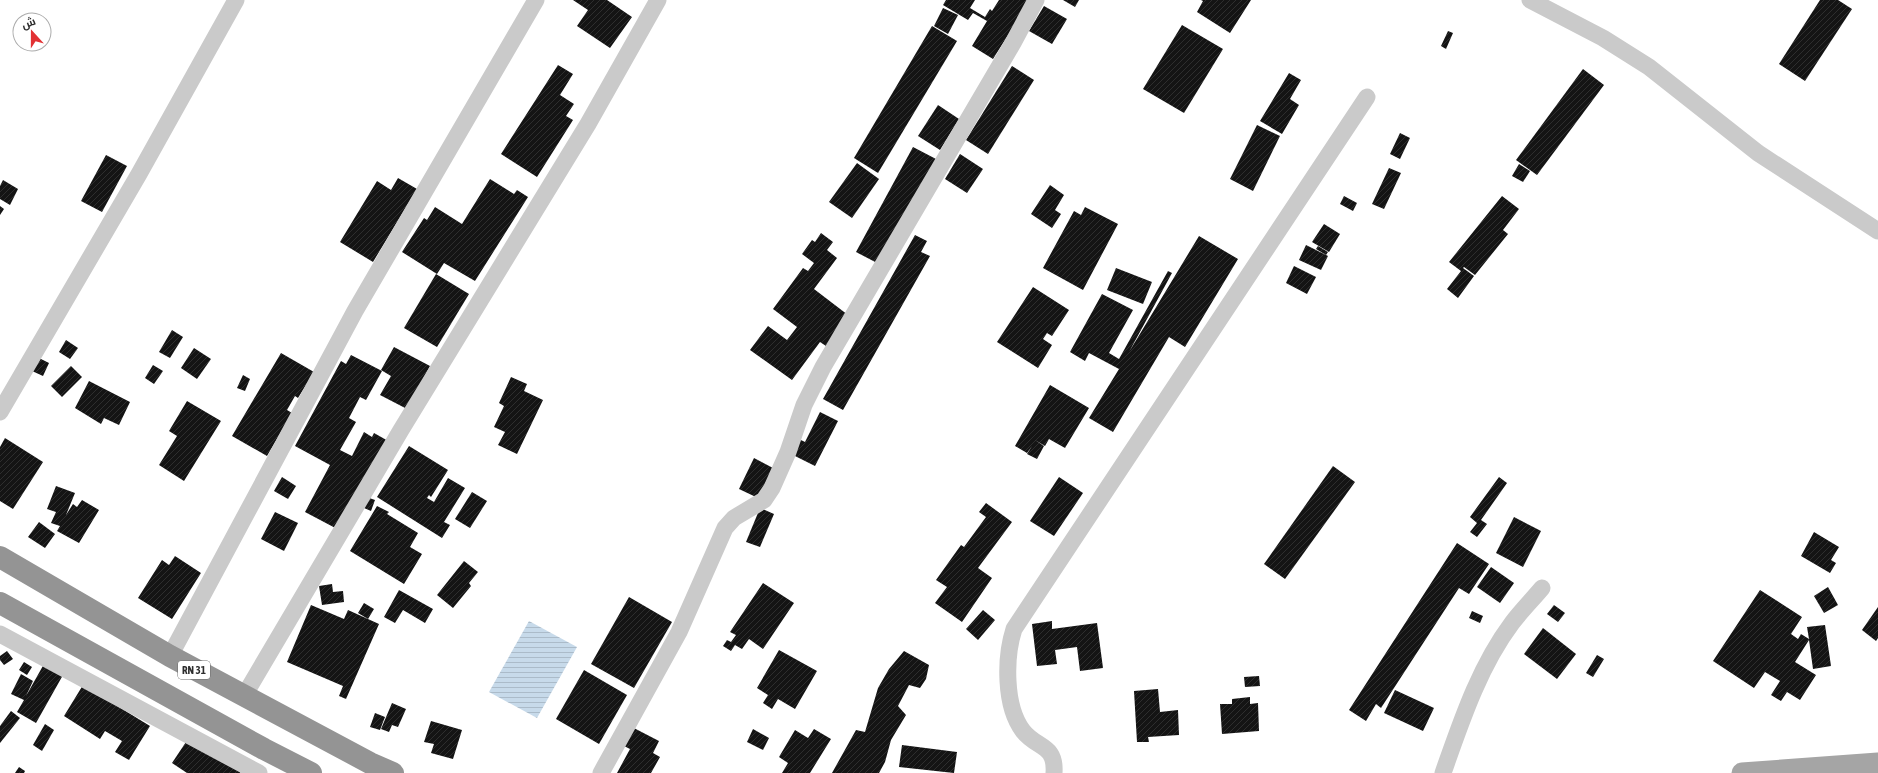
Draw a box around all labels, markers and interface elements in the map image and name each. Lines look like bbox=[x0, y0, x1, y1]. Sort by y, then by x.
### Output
north arrow bbox=[12, 12, 52, 52]
text: ش bbox=[20, 15, 38, 32]
road number: RN 31 bbox=[178, 661, 210, 679]

